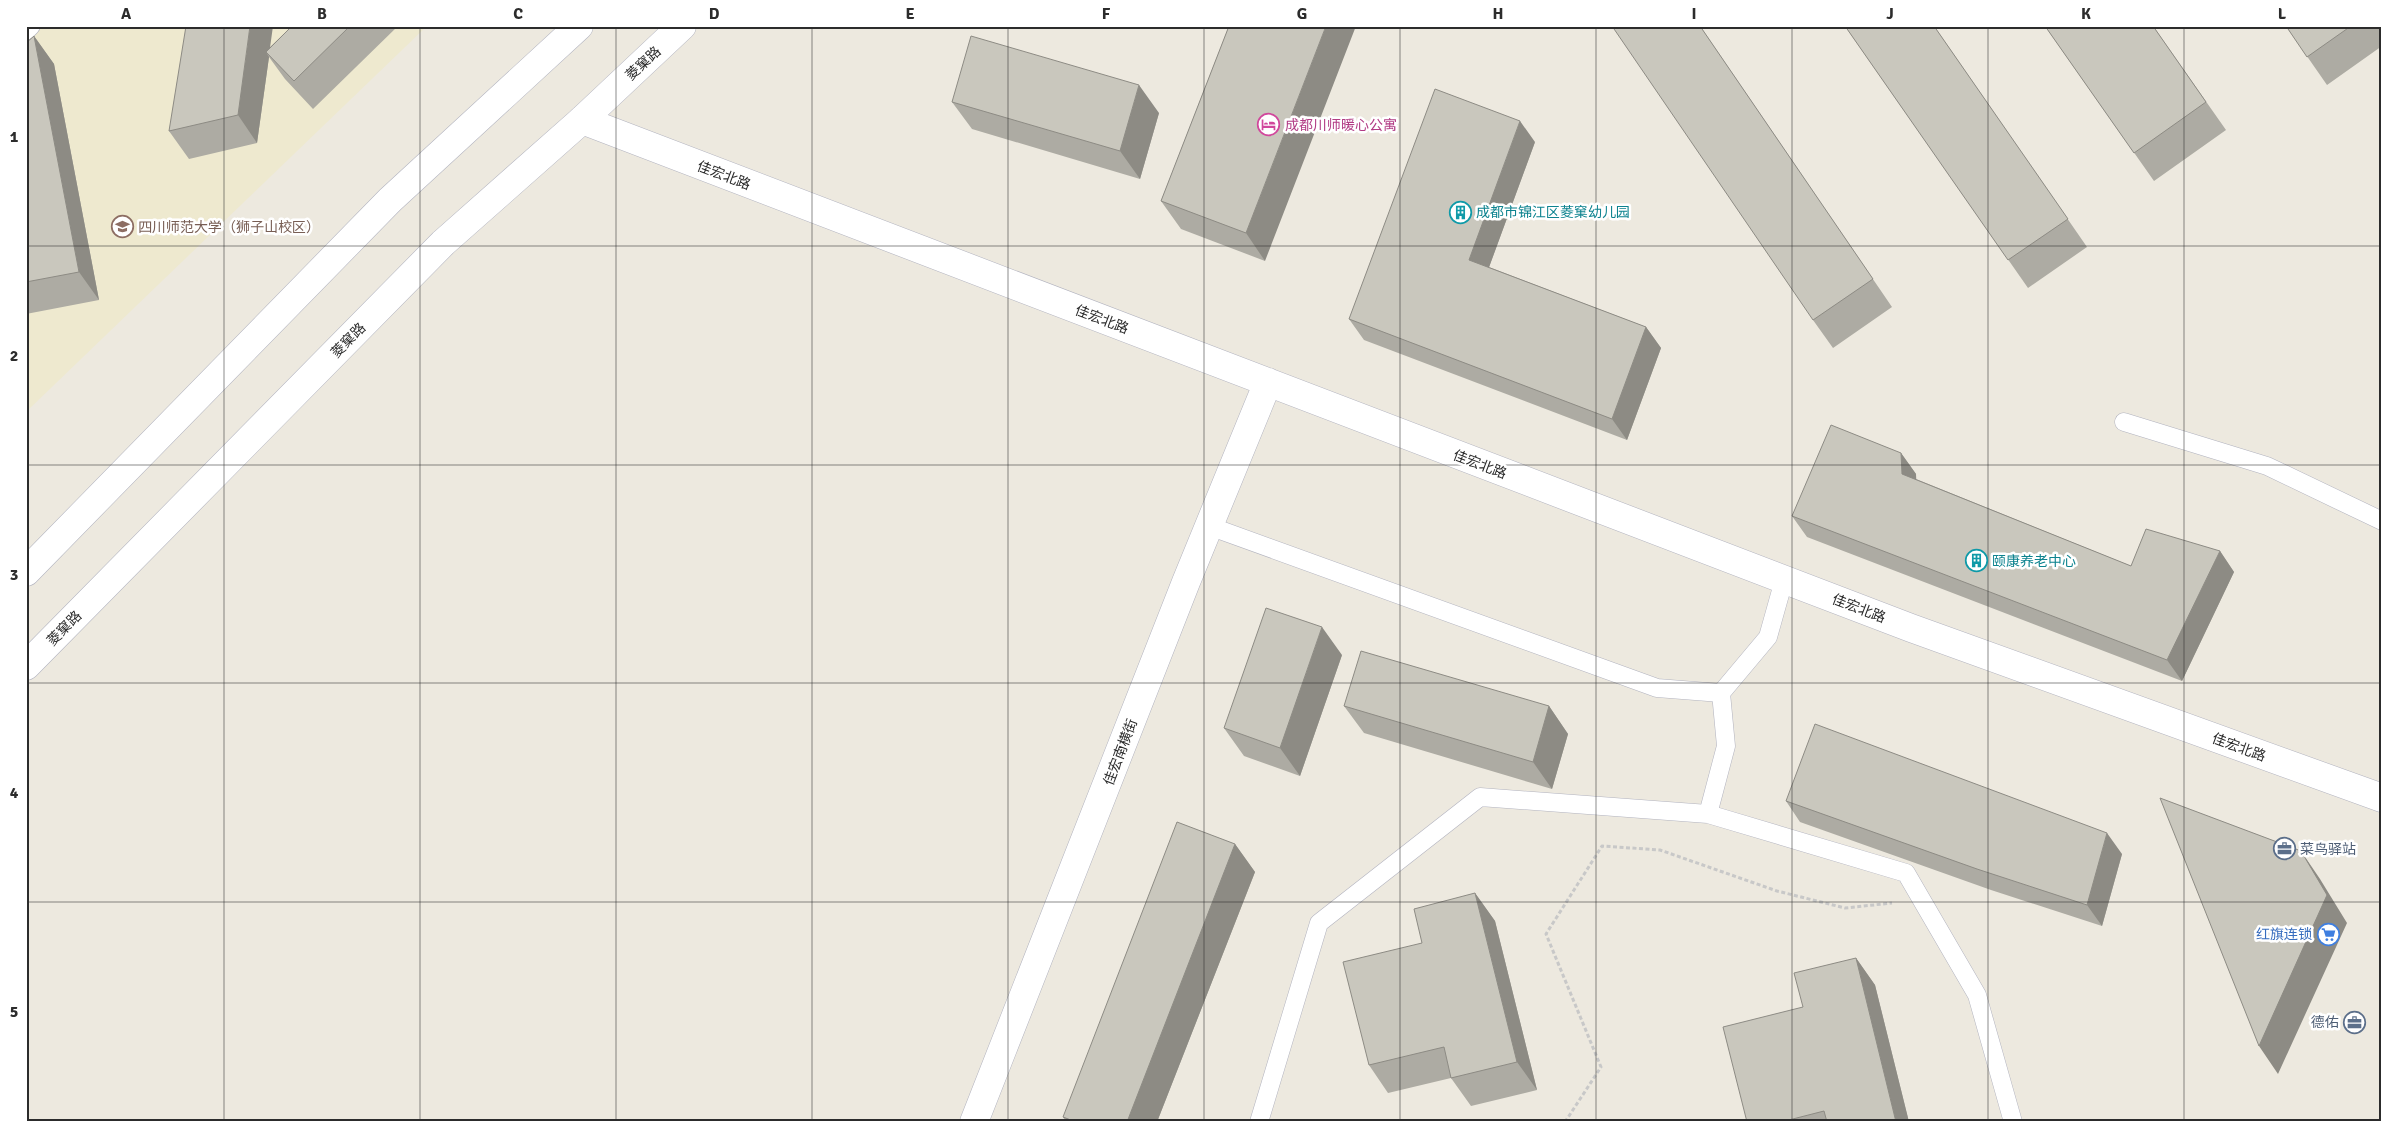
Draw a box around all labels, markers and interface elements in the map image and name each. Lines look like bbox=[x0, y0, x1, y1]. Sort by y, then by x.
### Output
text: A bbox=[121, 4, 132, 24]
text: B bbox=[317, 4, 327, 24]
text: C bbox=[513, 4, 523, 24]
text: D bbox=[709, 4, 720, 24]
text: E bbox=[905, 4, 915, 24]
text: F bbox=[1102, 4, 1111, 24]
text: G bbox=[1297, 4, 1307, 24]
text: H bbox=[1493, 4, 1503, 24]
text: I bbox=[1691, 4, 1697, 24]
text: J bbox=[1886, 4, 1894, 24]
text: K bbox=[2081, 4, 2091, 24]
text: L bbox=[2278, 4, 2287, 24]
street label: 菱窠路 bbox=[622, 43, 664, 84]
hotel icon: 成都川师暖心公寓 bbox=[1257, 113, 1281, 137]
place label: 成都川师暖心公寓 bbox=[1285, 117, 1397, 134]
text: 1 bbox=[10, 127, 19, 147]
street label: 佳宏北路 bbox=[695, 157, 753, 193]
building icon: 成都市锦江区菱窠幼儿园 bbox=[1448, 200, 1472, 224]
place label: 成都市锦江区菱窠幼儿园 bbox=[1476, 204, 1630, 221]
school or university icon: 四川师范大学（狮子山校区） bbox=[110, 215, 134, 239]
place label: 四川师范大学（狮子山校区） bbox=[138, 219, 320, 236]
street label: 佳宏北路 bbox=[1073, 301, 1131, 337]
street label: 菱窠路 bbox=[327, 319, 369, 361]
text: 2 bbox=[10, 346, 18, 366]
street label: 佳宏北路 bbox=[1451, 446, 1509, 482]
building icon: 颐康养老中心 bbox=[1964, 549, 1988, 573]
place label: 颐康养老中心 bbox=[1992, 553, 2076, 570]
text: 3 bbox=[10, 565, 18, 585]
street label: 佳宏北路 bbox=[1830, 590, 1888, 626]
street label: 菱窠路 bbox=[43, 607, 85, 649]
street label: 佳宏南横街 bbox=[1100, 716, 1141, 788]
street label: 佳宏北路 bbox=[2210, 730, 2268, 765]
text: 4 bbox=[10, 783, 19, 803]
office icon: 菜鸟驿站 bbox=[2272, 837, 2296, 861]
place label: 菜鸟驿站 bbox=[2300, 841, 2356, 858]
supermarket icon: 红旗连锁 bbox=[2316, 922, 2340, 946]
place label: 红旗连锁 bbox=[2256, 926, 2312, 943]
text: 5 bbox=[10, 1002, 18, 1022]
office icon: 德佑 bbox=[2343, 1010, 2367, 1034]
place label: 德佑 bbox=[2311, 1014, 2339, 1031]

